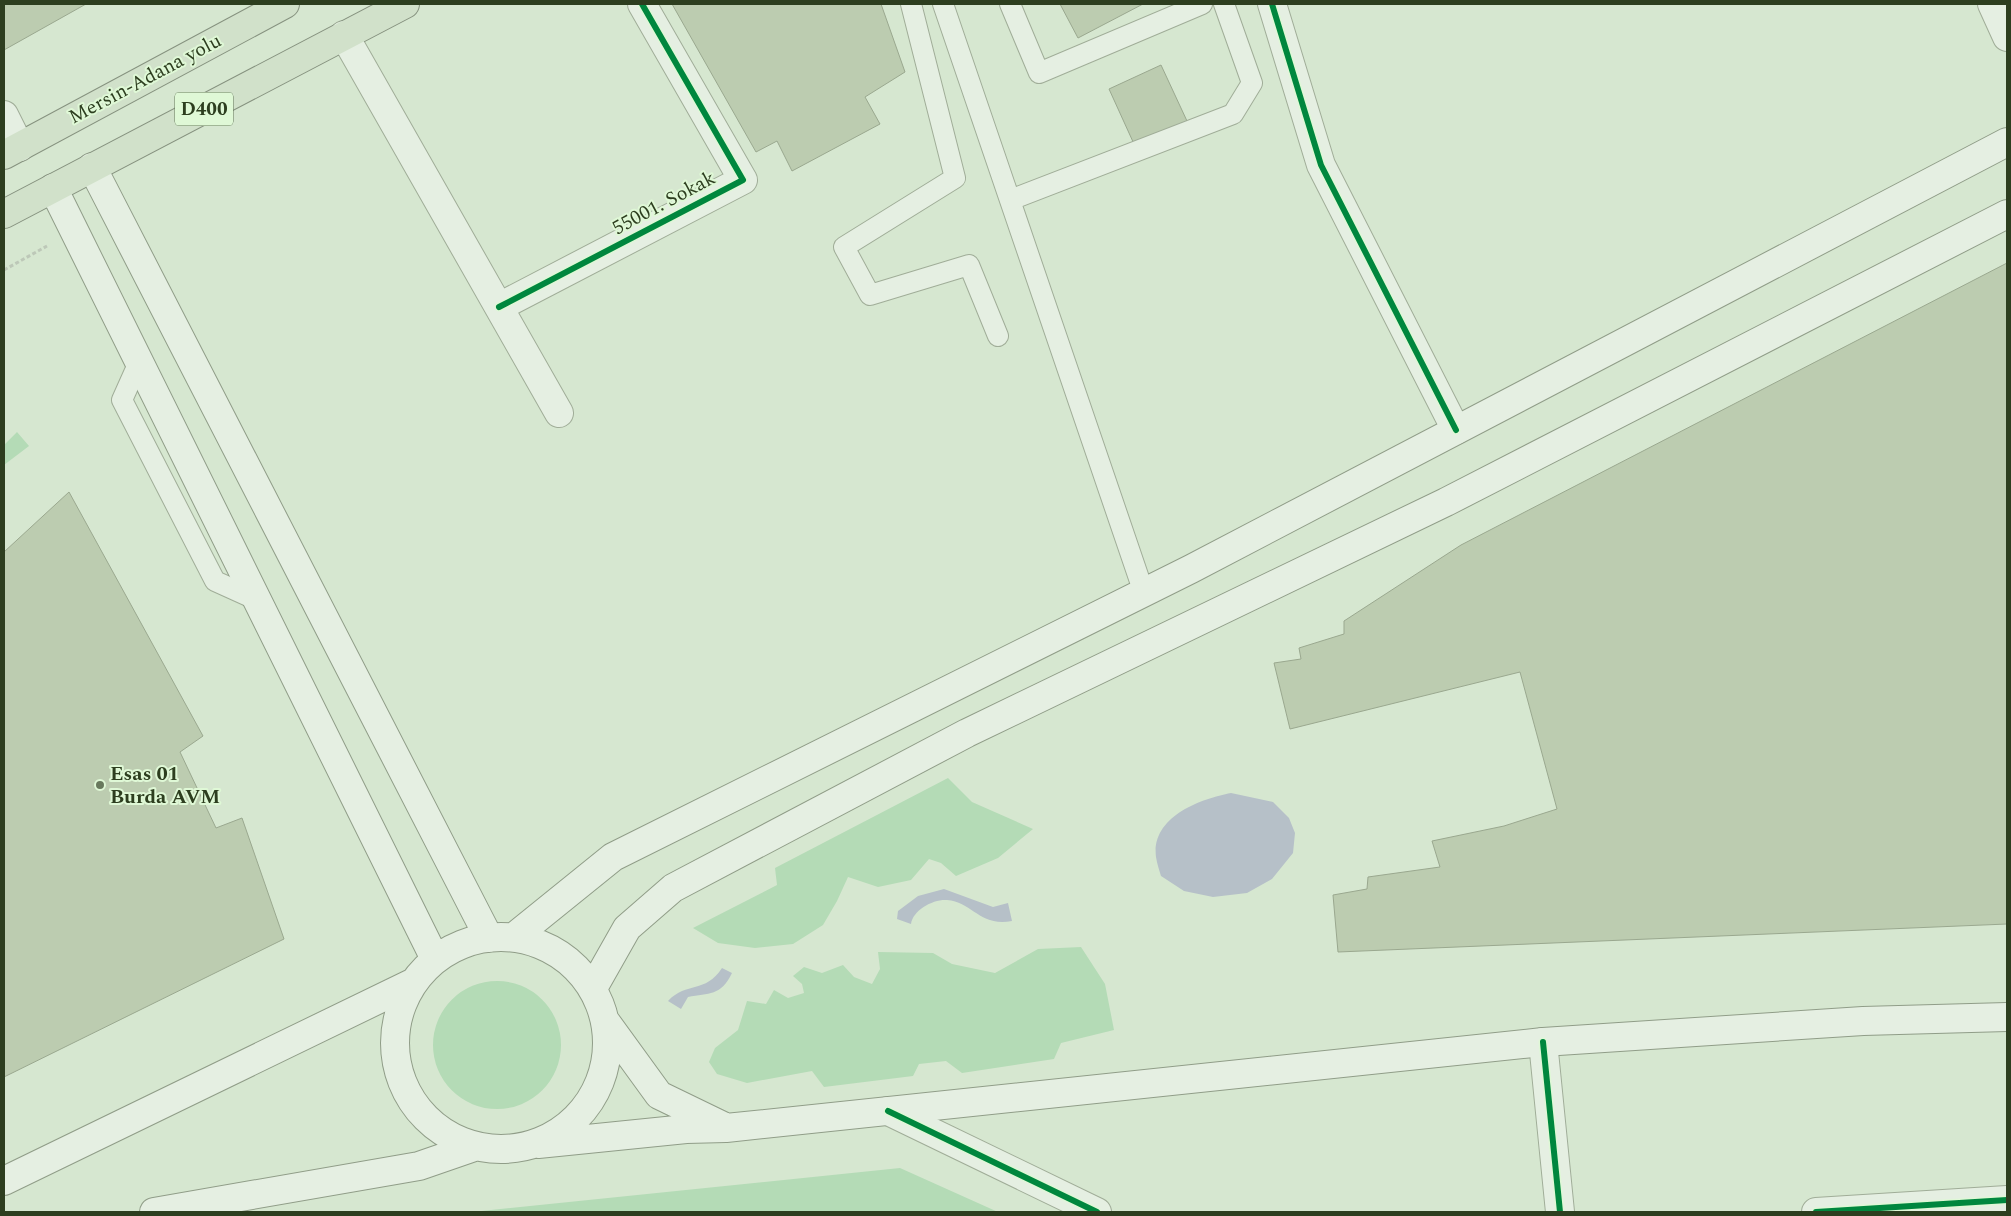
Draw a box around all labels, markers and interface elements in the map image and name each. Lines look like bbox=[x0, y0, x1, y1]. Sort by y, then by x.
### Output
street label: Mersin-Adana yolu bbox=[63, 26, 227, 132]
road number: D400 bbox=[175, 92, 233, 126]
street label: 55001. Sokak bbox=[607, 163, 721, 243]
place label: Esas 01 Burda AVM bbox=[110, 759, 220, 812]
marker: Esas 01 Burda AVM bbox=[94, 779, 106, 791]

